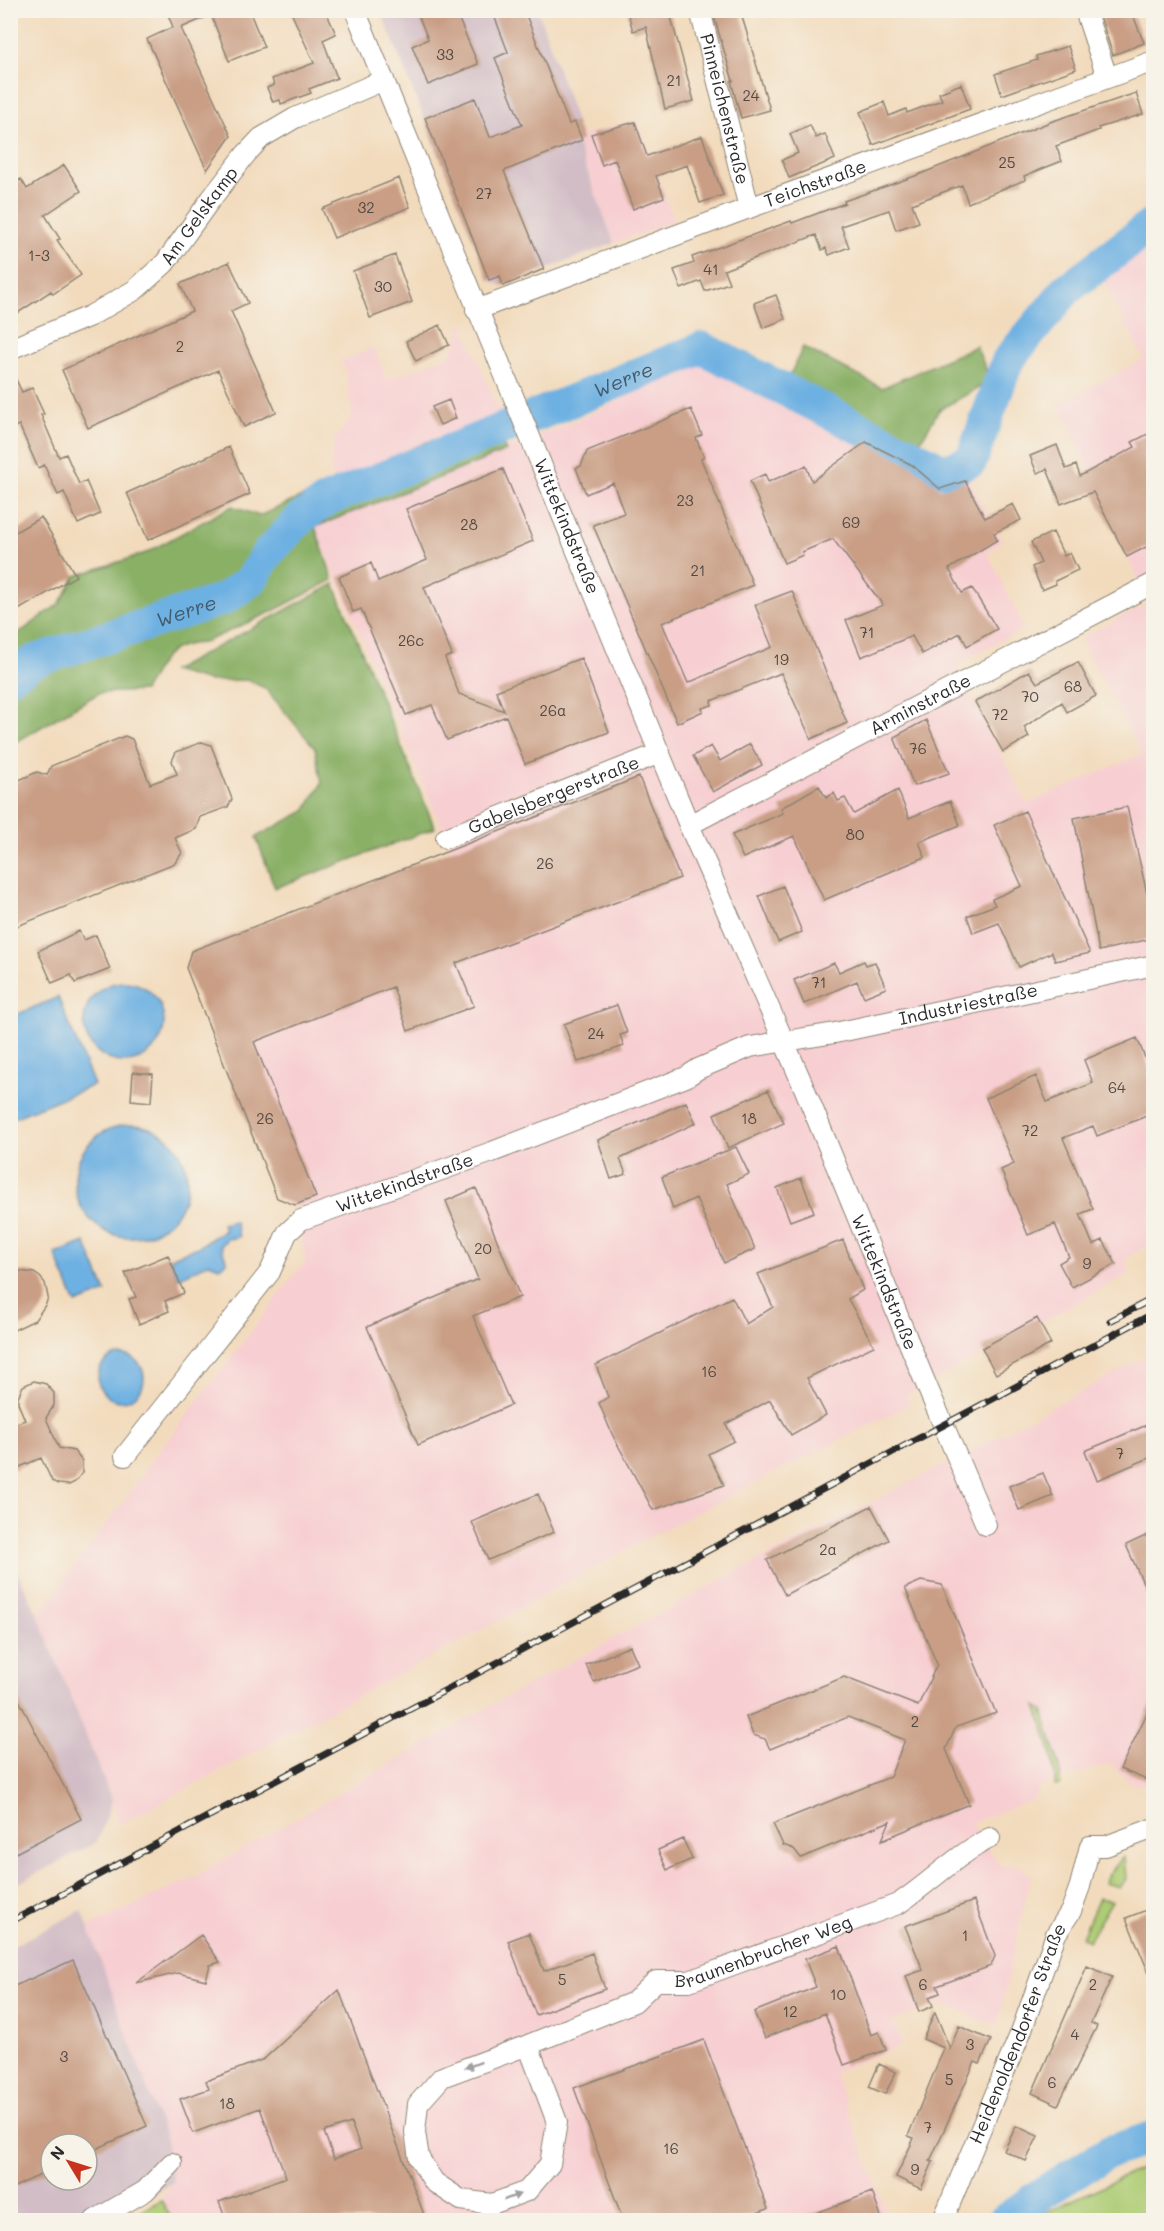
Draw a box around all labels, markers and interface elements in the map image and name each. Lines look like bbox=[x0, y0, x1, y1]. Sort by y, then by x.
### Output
street label: Pinneichenstraße bbox=[695, 31, 756, 187]
house number: 33 bbox=[436, 44, 454, 64]
house number: 21 bbox=[666, 70, 682, 90]
house number: 24 bbox=[742, 85, 760, 105]
house number: 25 bbox=[998, 152, 1016, 172]
street label: Teichstraße bbox=[761, 153, 869, 213]
street label: Am Gelskamp bbox=[154, 161, 243, 270]
house number: 27 bbox=[476, 183, 492, 203]
house number: 32 bbox=[357, 197, 375, 217]
house number: 1-3 bbox=[28, 245, 50, 265]
house number: 41 bbox=[703, 259, 719, 279]
house number: 30 bbox=[374, 276, 392, 296]
house number: 2 bbox=[176, 336, 184, 356]
water label: Werre bbox=[589, 355, 657, 403]
street label: Wittekindstraße bbox=[529, 455, 606, 597]
house number: 23 bbox=[676, 490, 694, 510]
house number: 69 bbox=[842, 512, 860, 532]
house number: 28 bbox=[460, 514, 478, 534]
house number: 21 bbox=[690, 560, 706, 580]
water label: Werre bbox=[152, 588, 220, 632]
house number: 71 bbox=[859, 622, 875, 642]
house number: 26c bbox=[398, 630, 424, 650]
house number: 19 bbox=[773, 649, 789, 669]
street label: Arminstraße bbox=[865, 667, 975, 740]
house number: 68 bbox=[1064, 676, 1082, 696]
house number: 70 bbox=[1021, 686, 1039, 706]
house number: 26a bbox=[540, 700, 566, 720]
house number: 72 bbox=[992, 704, 1008, 724]
house number: 76 bbox=[909, 738, 927, 758]
street label: Gabelsbergerstraße bbox=[464, 749, 643, 839]
house number: 80 bbox=[846, 824, 864, 844]
house number: 26 bbox=[536, 853, 554, 873]
house number: 71 bbox=[811, 972, 827, 992]
street label: Industriestraße bbox=[897, 977, 1040, 1030]
house number: 24 bbox=[587, 1023, 605, 1043]
house number: 64 bbox=[1108, 1077, 1126, 1097]
house number: 26 bbox=[256, 1108, 274, 1128]
house number: 18 bbox=[741, 1108, 757, 1128]
house number: 72 bbox=[1022, 1120, 1038, 1140]
street label: Wittekindstraße bbox=[332, 1147, 476, 1218]
street label: Wittekindstraße bbox=[846, 1211, 924, 1353]
house number: 20 bbox=[474, 1238, 492, 1258]
house number: 9 bbox=[1083, 1253, 1092, 1273]
house number: 16 bbox=[701, 1361, 717, 1381]
house number: 7 bbox=[1116, 1443, 1124, 1463]
house number: 2a bbox=[819, 1539, 837, 1559]
house number: 2 bbox=[911, 1711, 919, 1731]
street label: Braunenbrucher Weg bbox=[675, 1909, 855, 1992]
street label: Heidenoldendorfer Straße bbox=[963, 1918, 1071, 2147]
house number: 1 bbox=[962, 1925, 968, 1945]
house number: 5 bbox=[558, 1969, 566, 1989]
house number: 6 bbox=[918, 1974, 928, 1994]
house number: 2 bbox=[1089, 1974, 1097, 1994]
house number: 10 bbox=[830, 1984, 846, 2004]
house number: 12 bbox=[782, 2001, 798, 2021]
house number: 4 bbox=[1071, 2024, 1080, 2044]
house number: 3 bbox=[966, 2034, 975, 2054]
house number: 3 bbox=[60, 2046, 69, 2066]
one-way arrow bbox=[464, 2061, 482, 2071]
house number: 5 bbox=[945, 2069, 953, 2089]
house number: 6 bbox=[1047, 2072, 1057, 2092]
house number: 18 bbox=[219, 2093, 235, 2113]
house number: 7 bbox=[924, 2117, 932, 2137]
north arrow bbox=[39, 2132, 99, 2192]
house number: 16 bbox=[663, 2138, 679, 2158]
text: N bbox=[45, 2141, 69, 2164]
house number: 9 bbox=[911, 2159, 920, 2179]
one-way arrow bbox=[503, 2192, 521, 2201]

